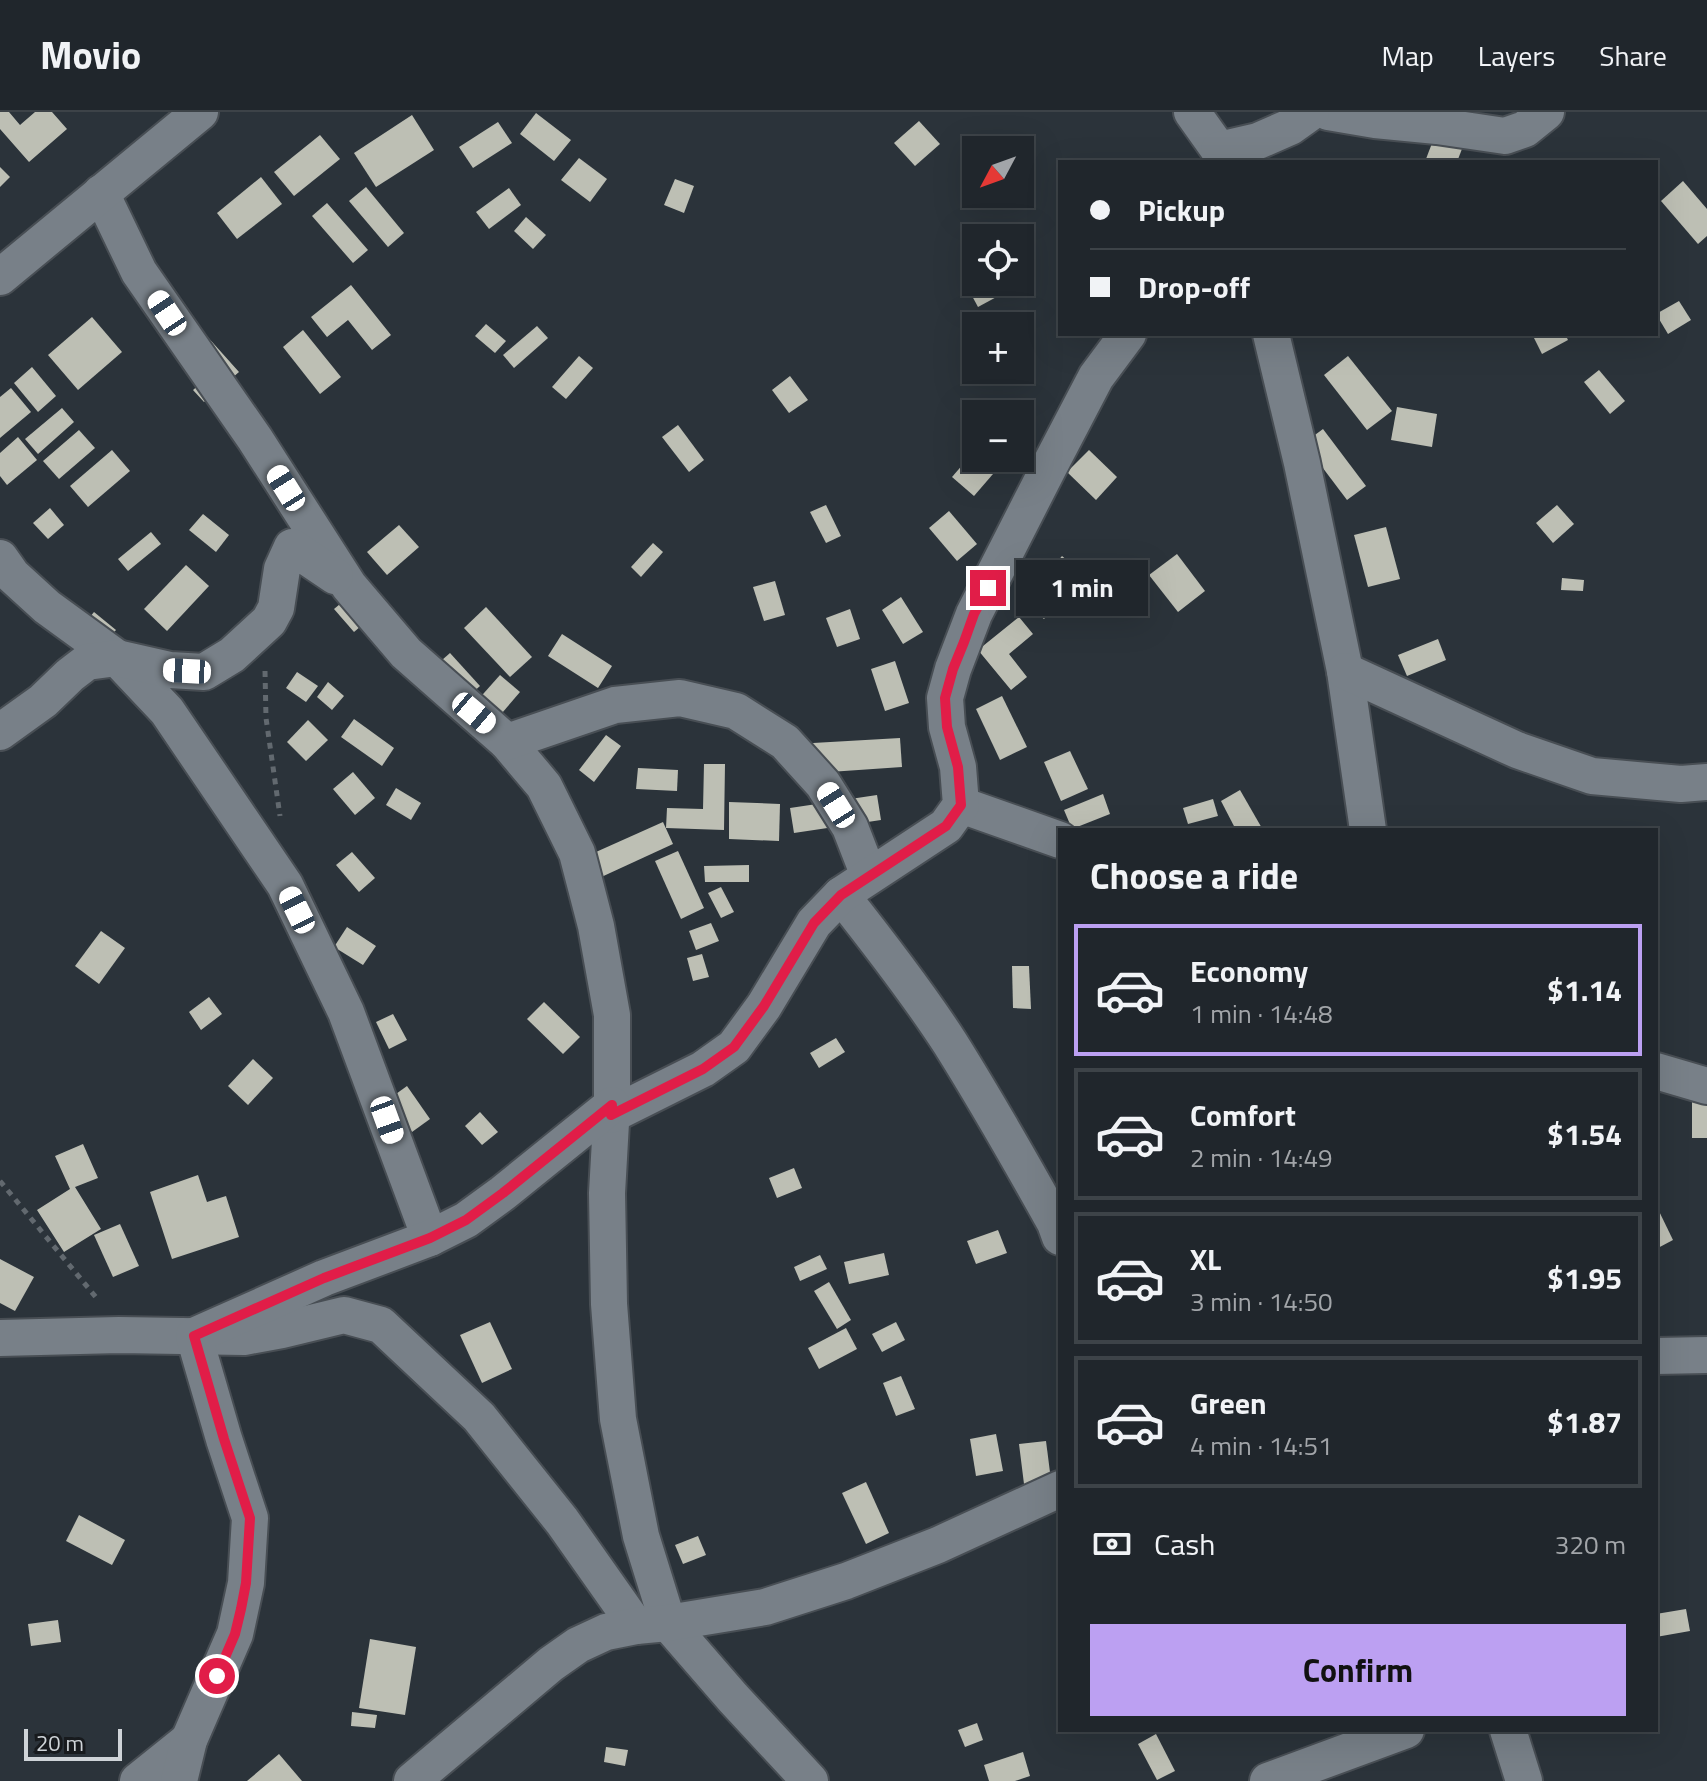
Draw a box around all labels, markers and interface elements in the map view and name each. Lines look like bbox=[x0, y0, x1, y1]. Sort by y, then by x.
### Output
text: Movio bbox=[40, 26, 141, 84]
text: Map bbox=[1381, 34, 1434, 77]
text: Layers bbox=[1478, 34, 1555, 77]
text: Share bbox=[1599, 34, 1667, 77]
north arrow bbox=[962, 136, 1034, 208]
map controls bbox=[962, 136, 1034, 472]
text: Pickup bbox=[1138, 187, 1225, 233]
button: locate bbox=[962, 224, 1034, 296]
text: Drop-off bbox=[1138, 264, 1250, 310]
car bbox=[144, 286, 190, 340]
button: + bbox=[962, 312, 1034, 384]
button: − bbox=[962, 400, 1034, 472]
car bbox=[263, 461, 309, 515]
callout: 1 min bbox=[1016, 560, 1148, 616]
text: 1 min bbox=[1050, 568, 1114, 607]
route end bbox=[970, 570, 1006, 606]
car bbox=[162, 658, 212, 684]
car bbox=[448, 688, 500, 738]
car bbox=[813, 778, 859, 832]
text: Choose a ride bbox=[1090, 848, 1298, 903]
car bbox=[276, 883, 318, 937]
text: Economy bbox=[1190, 948, 1308, 994]
icon: car bbox=[1094, 954, 1166, 1026]
text: $1.14 bbox=[1547, 967, 1622, 1013]
text: 1 min · 14:48 bbox=[1190, 994, 1333, 1033]
text: Comfort bbox=[1190, 1092, 1296, 1138]
car bbox=[368, 1093, 406, 1147]
icon: car bbox=[1094, 1098, 1166, 1170]
text: $1.54 bbox=[1547, 1111, 1622, 1157]
text: 2 min · 14:49 bbox=[1190, 1138, 1333, 1177]
text: XL bbox=[1190, 1236, 1221, 1282]
icon: car bbox=[1094, 1242, 1166, 1314]
text: $1.95 bbox=[1547, 1255, 1622, 1301]
text: 3 min · 14:50 bbox=[1190, 1282, 1333, 1321]
text: Green bbox=[1190, 1380, 1267, 1426]
icon: car bbox=[1094, 1386, 1166, 1458]
text: $1.87 bbox=[1547, 1399, 1622, 1445]
text: 4 min · 14:51 bbox=[1190, 1426, 1333, 1465]
text: Cash bbox=[1154, 1521, 1215, 1567]
icon: cash bbox=[1090, 1522, 1134, 1566]
text: 320 m bbox=[1555, 1525, 1626, 1564]
button: Confirm bbox=[1090, 1624, 1626, 1716]
route start bbox=[199, 1658, 235, 1694]
scale bar bbox=[24, 1725, 122, 1761]
text: 20 m bbox=[36, 1726, 84, 1760]

